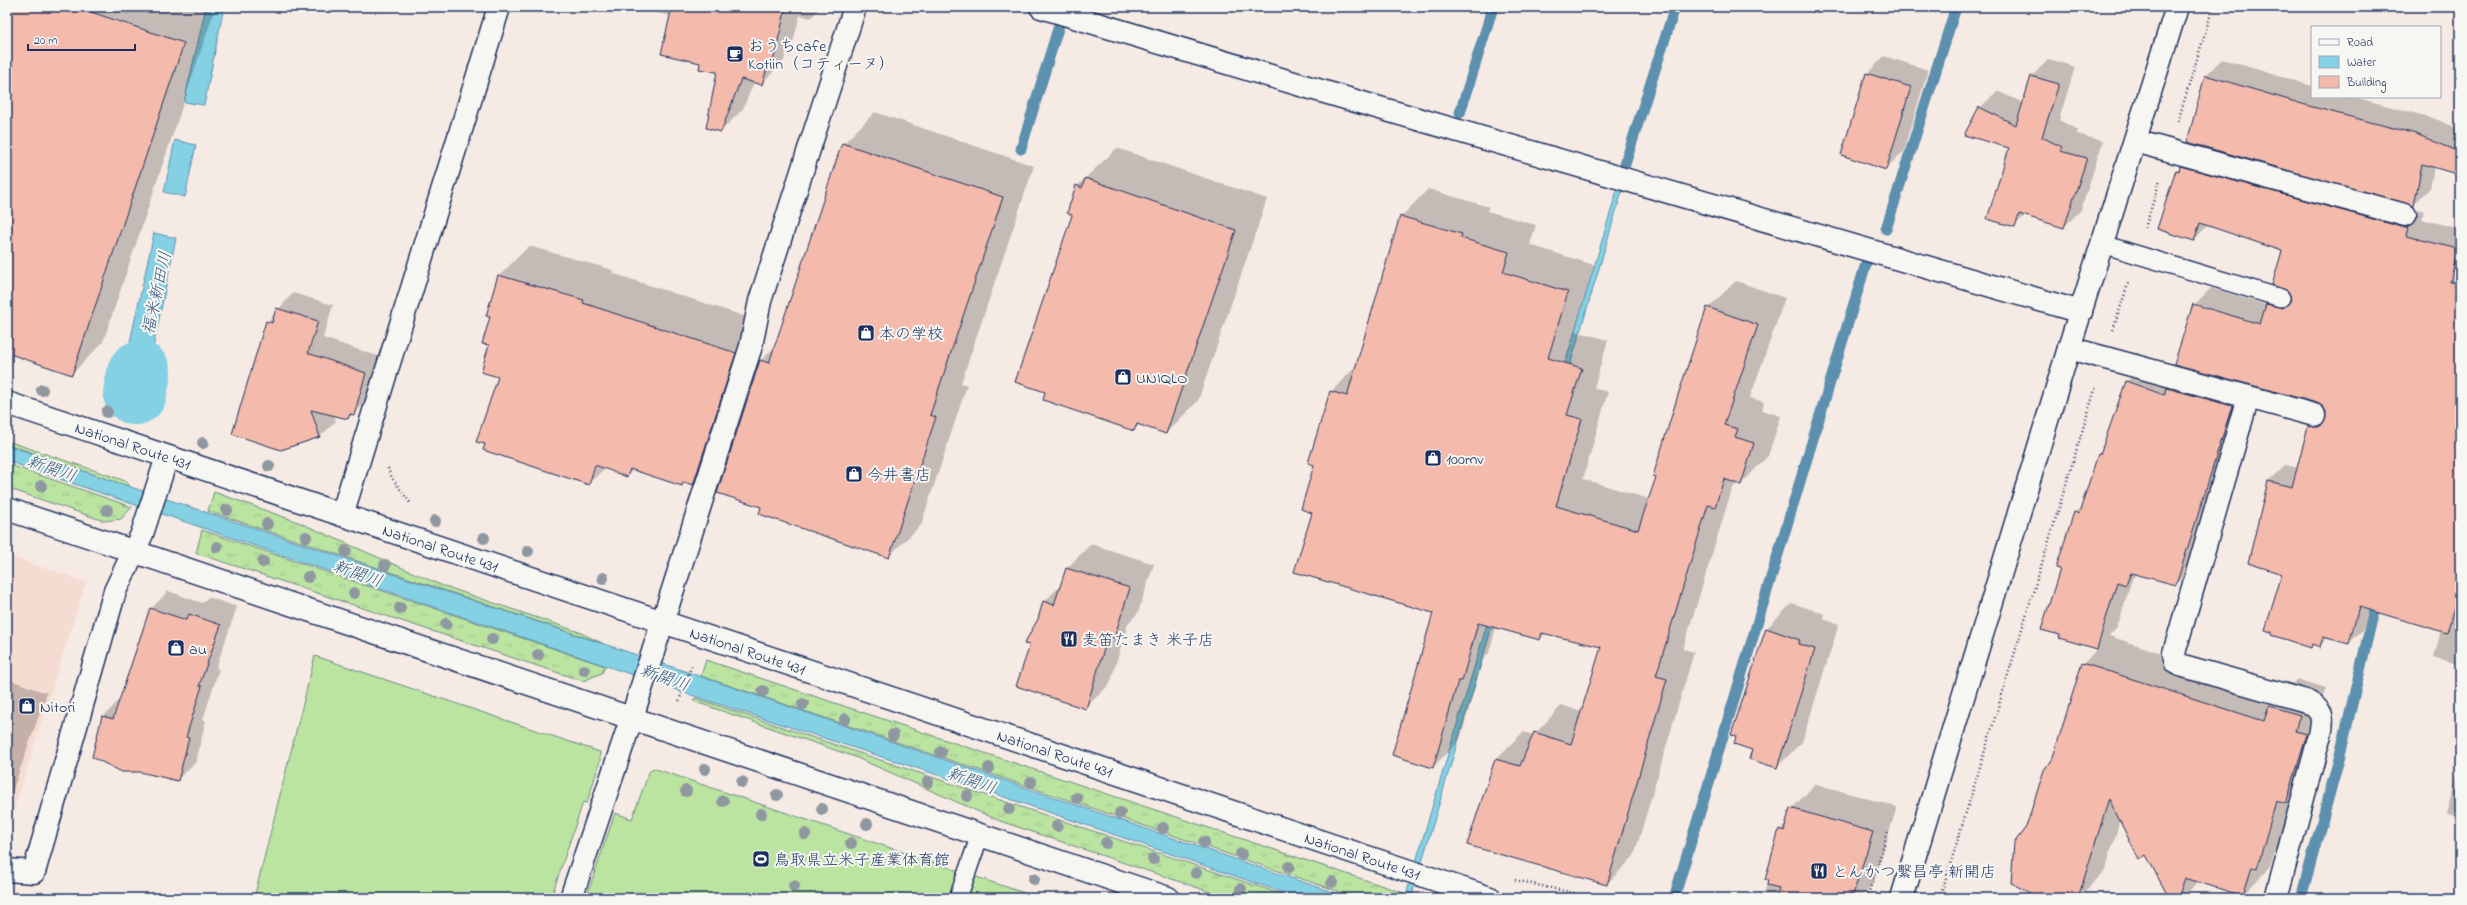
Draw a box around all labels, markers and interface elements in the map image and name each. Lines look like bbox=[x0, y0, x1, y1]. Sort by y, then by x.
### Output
scale bar bbox=[28, 26, 135, 52]
legend bbox=[2311, 26, 2441, 98]
text: 20 m bbox=[34, 32, 57, 50]
text: Road bbox=[2347, 34, 2373, 52]
place label: おうちcafe Kotiin（コティーヌ） bbox=[748, 35, 894, 77]
cafe icon: おうちcafe Kotiin（コティーヌ） bbox=[725, 44, 745, 64]
text: Water bbox=[2347, 54, 2376, 72]
text: Building bbox=[2346, 74, 2386, 93]
water label: 福米新田川 bbox=[136, 249, 179, 337]
shop icon: 本の学校 bbox=[856, 323, 876, 343]
place label: 本の学校 bbox=[879, 323, 943, 347]
shop icon: UNIQLO bbox=[1113, 367, 1133, 387]
place label: UNIQLO bbox=[1136, 367, 1187, 391]
street label: National Route 431 bbox=[72, 417, 193, 477]
shop icon: 100mv bbox=[1423, 448, 1443, 468]
place label: 100mv bbox=[1446, 448, 1484, 472]
water label: 新開川 bbox=[23, 449, 80, 490]
shop icon: 今井書店 bbox=[844, 464, 864, 484]
place label: 今井書店 bbox=[867, 464, 931, 488]
street label: National Route 431 bbox=[379, 519, 501, 580]
water label: 新開川 bbox=[329, 554, 386, 595]
street label: National Route 431 bbox=[686, 622, 808, 683]
restaurant icon: 麦笛たまき 米子店 bbox=[1059, 629, 1079, 649]
place label: 麦笛たまき 米子店 bbox=[1082, 629, 1214, 653]
shop icon: au bbox=[166, 638, 186, 658]
place label: au bbox=[189, 638, 207, 662]
water label: 新開川 bbox=[636, 658, 693, 699]
shop icon: Nitori bbox=[17, 696, 37, 716]
place label: Nitori bbox=[40, 696, 75, 720]
street label: National Route 431 bbox=[994, 724, 1115, 785]
water label: 新開川 bbox=[943, 761, 1000, 802]
street label: National Route 431 bbox=[1301, 827, 1423, 888]
sports icon: 鳥取県立米子産業体育館 bbox=[751, 849, 771, 869]
place label: 鳥取県立米子産業体育館 bbox=[774, 849, 950, 873]
restaurant icon: とんかつ繫昌亭 新開店 bbox=[1809, 861, 1829, 881]
place label: とんかつ繫昌亭 新開店 bbox=[1832, 861, 1996, 885]

